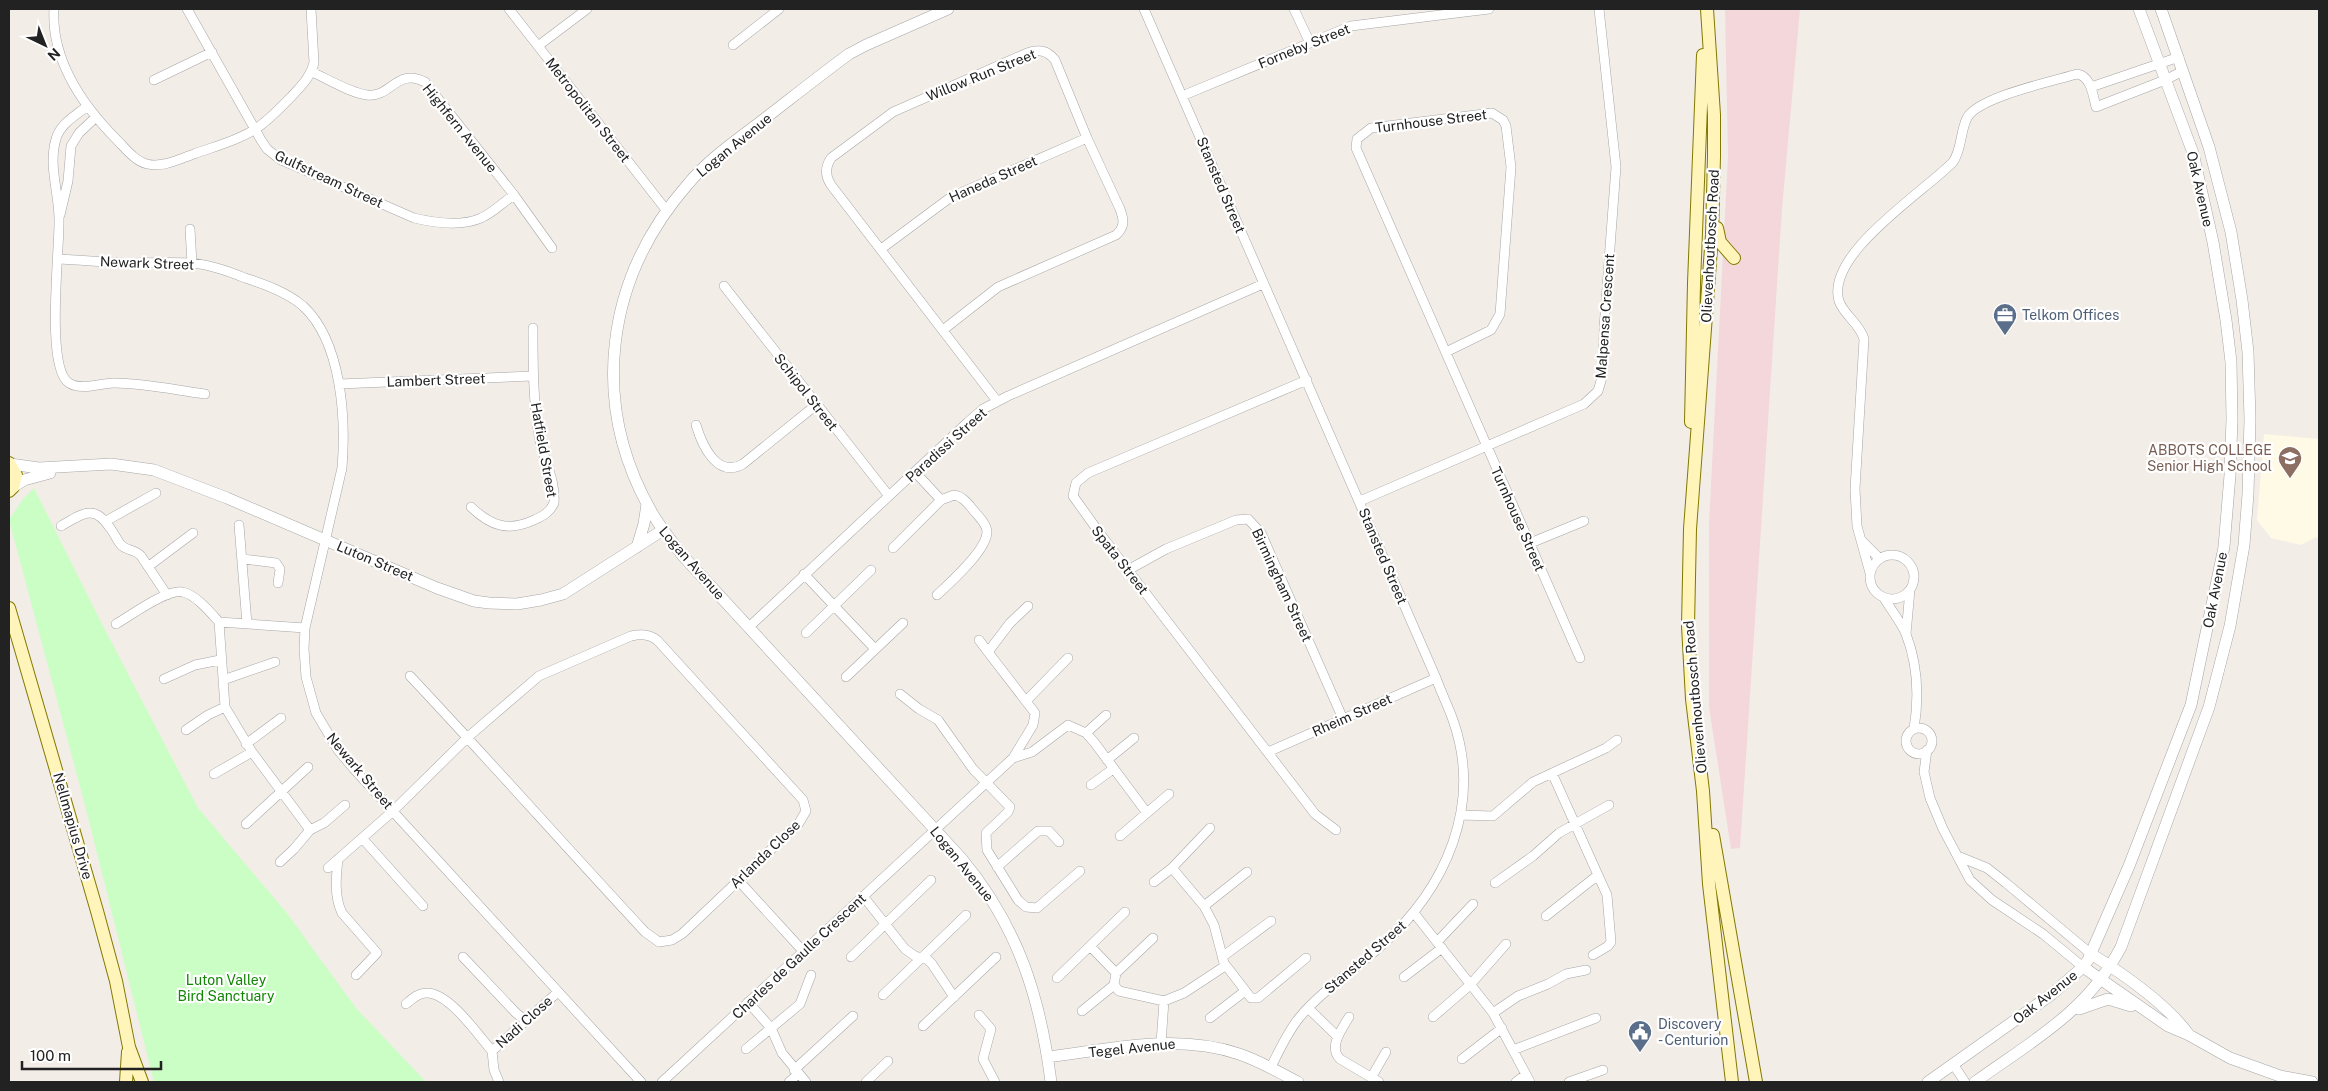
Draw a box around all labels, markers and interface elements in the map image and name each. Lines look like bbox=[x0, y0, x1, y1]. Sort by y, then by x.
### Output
north arrow bbox=[20, 20, 70, 70]
street label: Forneby Street bbox=[1256, 20, 1352, 72]
text: N bbox=[44, 45, 63, 64]
street label: Willow Run Street bbox=[924, 46, 1038, 104]
street label: Metropolitan Street bbox=[542, 55, 634, 165]
street label: Highfern Avenue bbox=[419, 81, 501, 175]
street label: Turnhouse Street bbox=[1374, 106, 1488, 136]
street label: Logan Avenue bbox=[693, 110, 775, 180]
street label: Stansted Street bbox=[1194, 134, 1248, 236]
street label: Gulfstream Street bbox=[272, 147, 386, 211]
street label: Oak Avenue bbox=[2184, 150, 2216, 228]
street label: Haneda Street bbox=[946, 152, 1040, 206]
street label: Olievenhoutbosch Road bbox=[1698, 169, 1722, 323]
street label: Newark Street bbox=[100, 253, 194, 273]
street label: Malpensa Crescent bbox=[1593, 253, 1617, 379]
office icon: Telkom Offices bbox=[1992, 302, 2018, 336]
place label: Telkom Offices bbox=[2022, 307, 2119, 323]
street label: Schipol Street bbox=[771, 350, 841, 434]
street label: Lambert Street bbox=[386, 370, 486, 390]
street label: Hatfield Street bbox=[528, 401, 560, 499]
street label: Paradissi Street bbox=[902, 404, 990, 486]
place label: ABBOTS COLLEGE Senior High School bbox=[2147, 442, 2272, 474]
school or university icon: ABBOTS COLLEGE Senior High School bbox=[2277, 445, 2303, 479]
street label: Turnhouse Street bbox=[1488, 464, 1548, 574]
street label: Stansted Street bbox=[1356, 505, 1410, 607]
street label: Logan Avenue bbox=[656, 523, 728, 603]
street label: Spata Street bbox=[1088, 523, 1152, 597]
street label: Birmingham Street bbox=[1249, 526, 1315, 644]
street label: Luton Street bbox=[334, 538, 416, 584]
street label: Oak Avenue bbox=[2200, 551, 2230, 629]
street label: Olievenhoutbosch Road bbox=[1680, 620, 1710, 774]
street label: Rheim Street bbox=[1310, 690, 1394, 740]
street label: Newark Street bbox=[324, 730, 396, 812]
street label: Nellmapius Drive bbox=[50, 771, 96, 881]
street label: Arlanda Close bbox=[727, 816, 803, 891]
street label: Logan Avenue bbox=[927, 823, 997, 905]
street label: Charles de Gaulle Crescent bbox=[729, 890, 869, 1022]
street label: Stansted Street bbox=[1321, 917, 1409, 997]
street label: Oak Avenue bbox=[2010, 967, 2080, 1027]
park label: Luton Valley Bird Sanctuary bbox=[178, 972, 275, 1004]
street label: Nadi Close bbox=[493, 993, 555, 1051]
place label: Discovery - Centurion bbox=[1658, 1016, 1728, 1048]
public building icon: Discovery - Centurion bbox=[1627, 1019, 1653, 1053]
street label: Tegel Avenue bbox=[1088, 1035, 1176, 1061]
scale bar bbox=[22, 1038, 161, 1070]
text: 100 m bbox=[30, 1047, 71, 1064]

